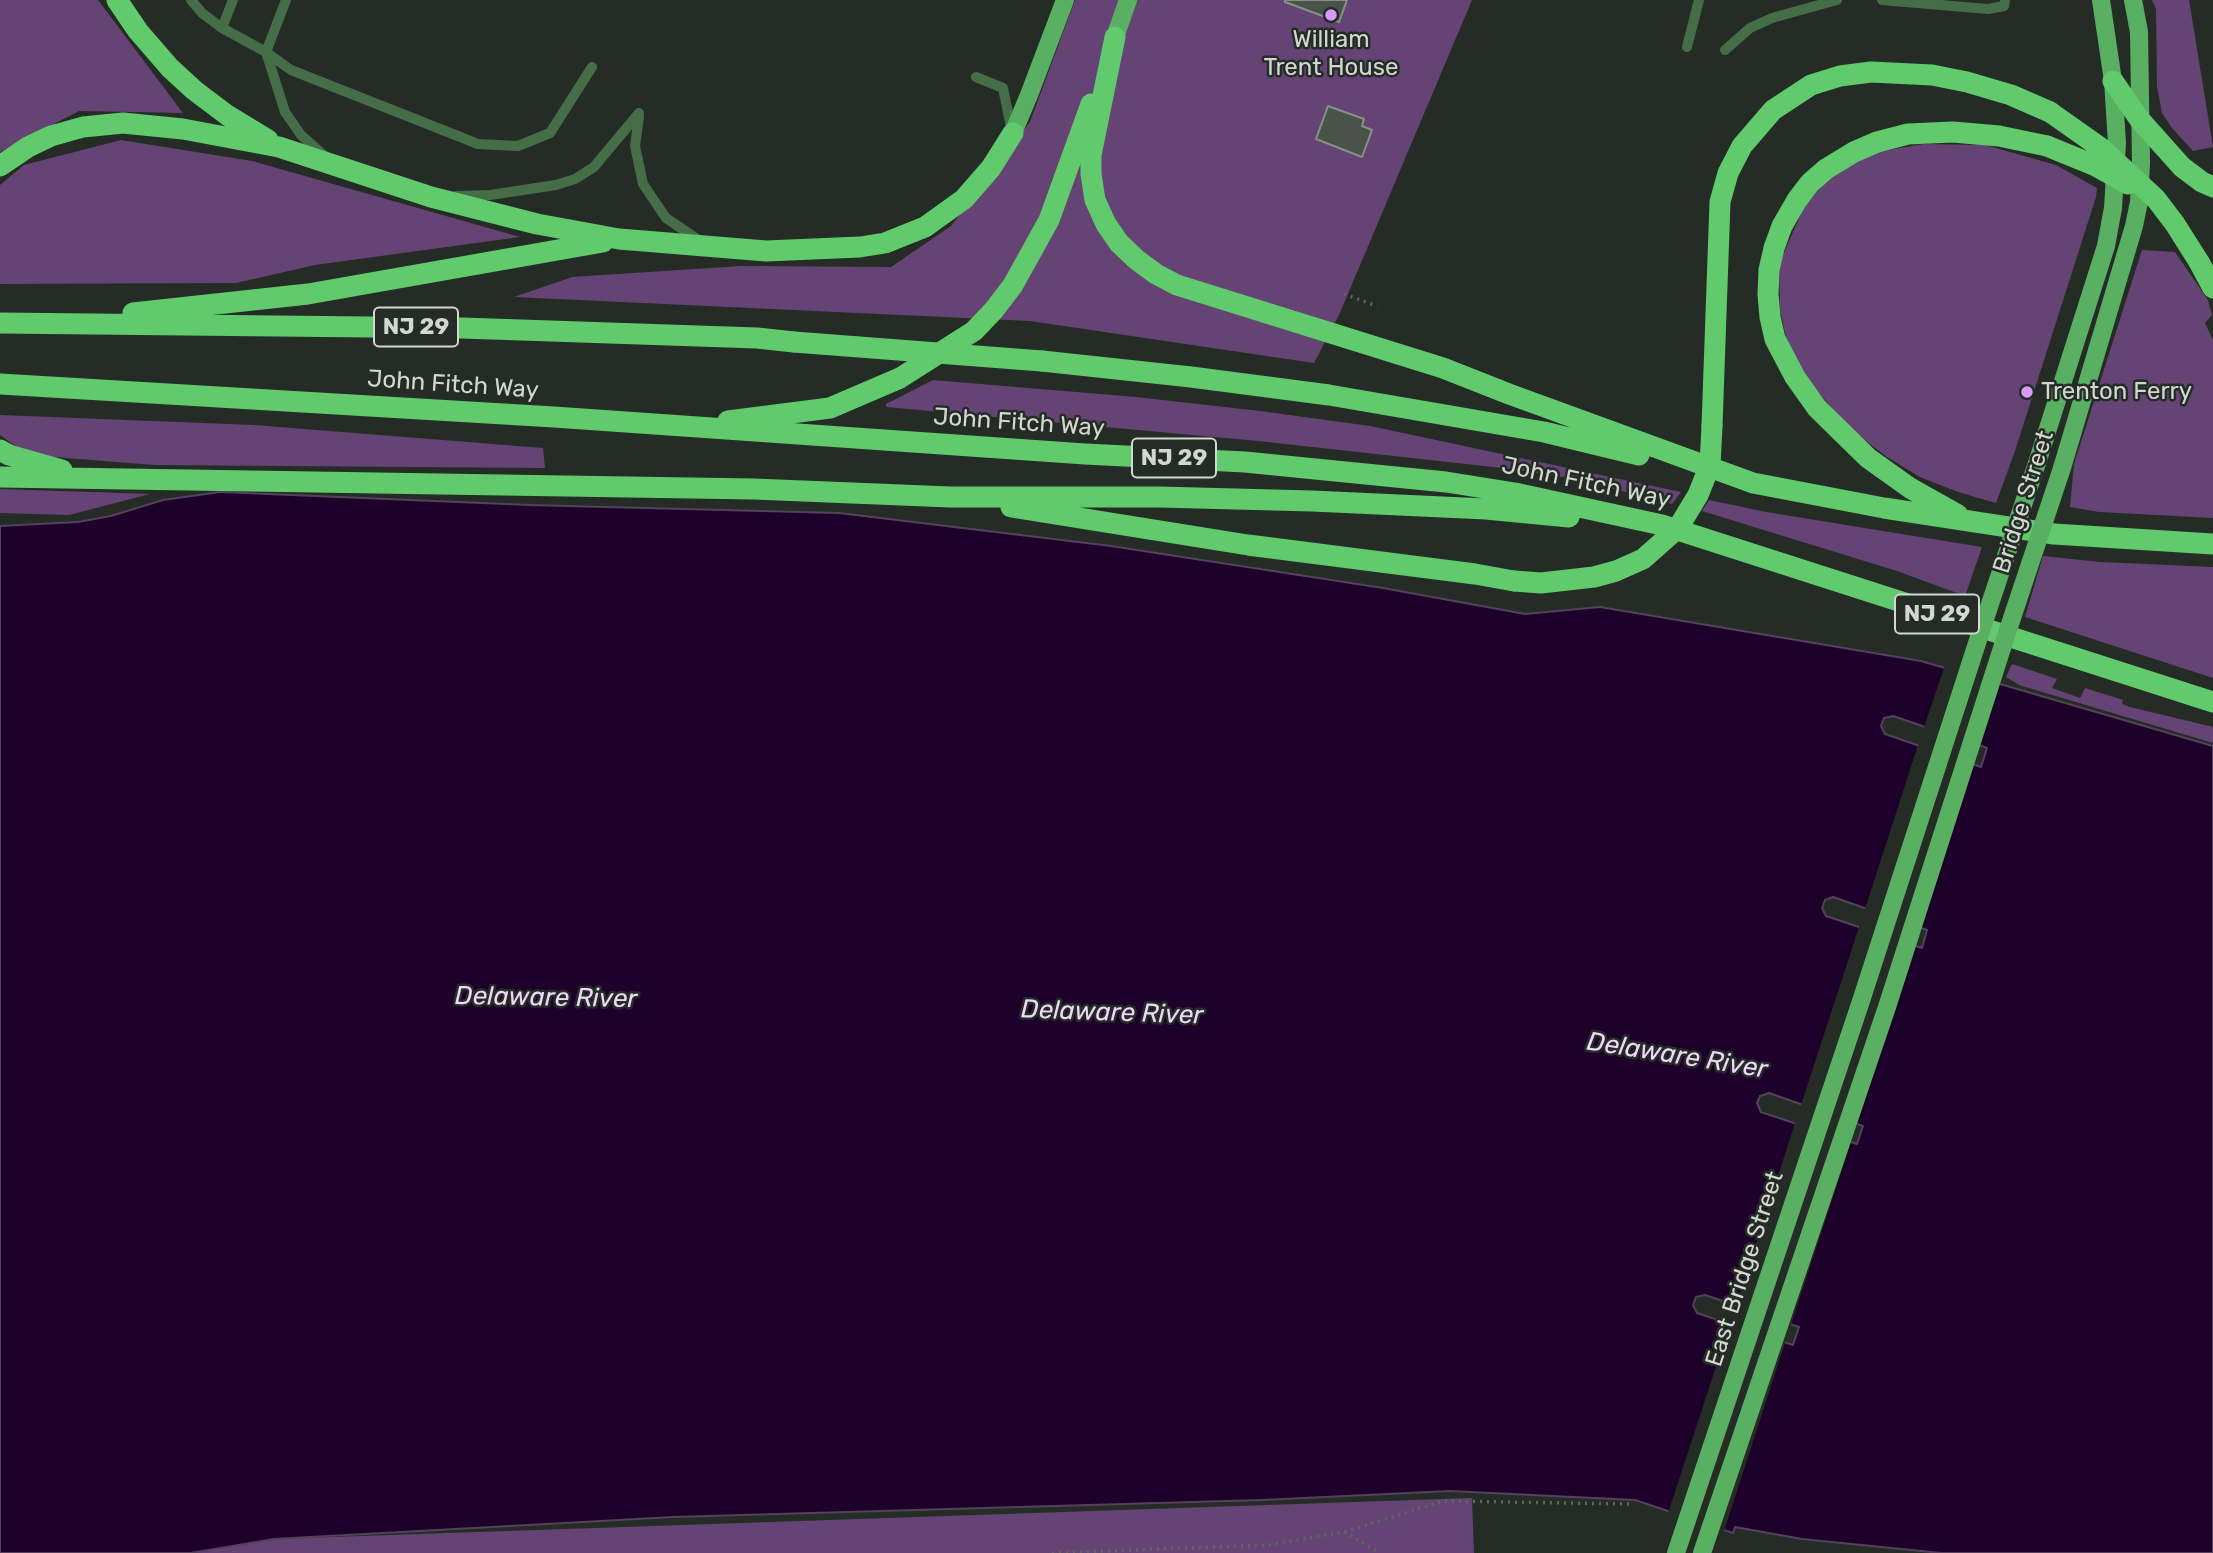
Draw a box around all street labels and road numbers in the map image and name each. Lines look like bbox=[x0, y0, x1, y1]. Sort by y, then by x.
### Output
road number: NJ 29 bbox=[374, 308, 458, 346]
street label: John Fitch Way bbox=[366, 365, 540, 405]
street label: John Fitch Way bbox=[932, 403, 1106, 443]
street label: Bridge Street bbox=[1987, 427, 2061, 577]
road number: NJ 29 bbox=[1132, 438, 1216, 478]
street label: John Fitch Way bbox=[1499, 451, 1673, 515]
road number: NJ 29 bbox=[1895, 594, 1979, 634]
street label: East Bridge Street bbox=[1700, 1168, 1790, 1370]

